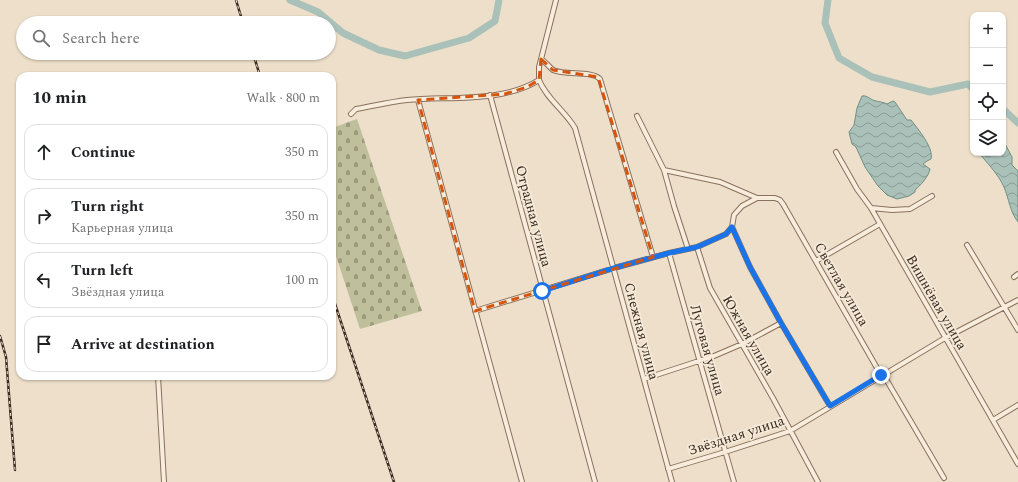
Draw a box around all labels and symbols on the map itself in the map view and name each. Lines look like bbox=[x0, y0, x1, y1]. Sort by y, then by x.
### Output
street label: Отрадная улица bbox=[510, 163, 557, 269]
street label: Светлая улица bbox=[809, 238, 874, 330]
street label: Вишнёвая улица bbox=[901, 251, 972, 354]
street label: Снежная улица bbox=[618, 280, 665, 382]
route start bbox=[533, 282, 551, 300]
street label: Южная улица bbox=[717, 291, 780, 379]
street label: Луговая улица bbox=[685, 302, 731, 398]
route end bbox=[872, 366, 890, 384]
street label: Звёздная улица bbox=[685, 410, 787, 461]

